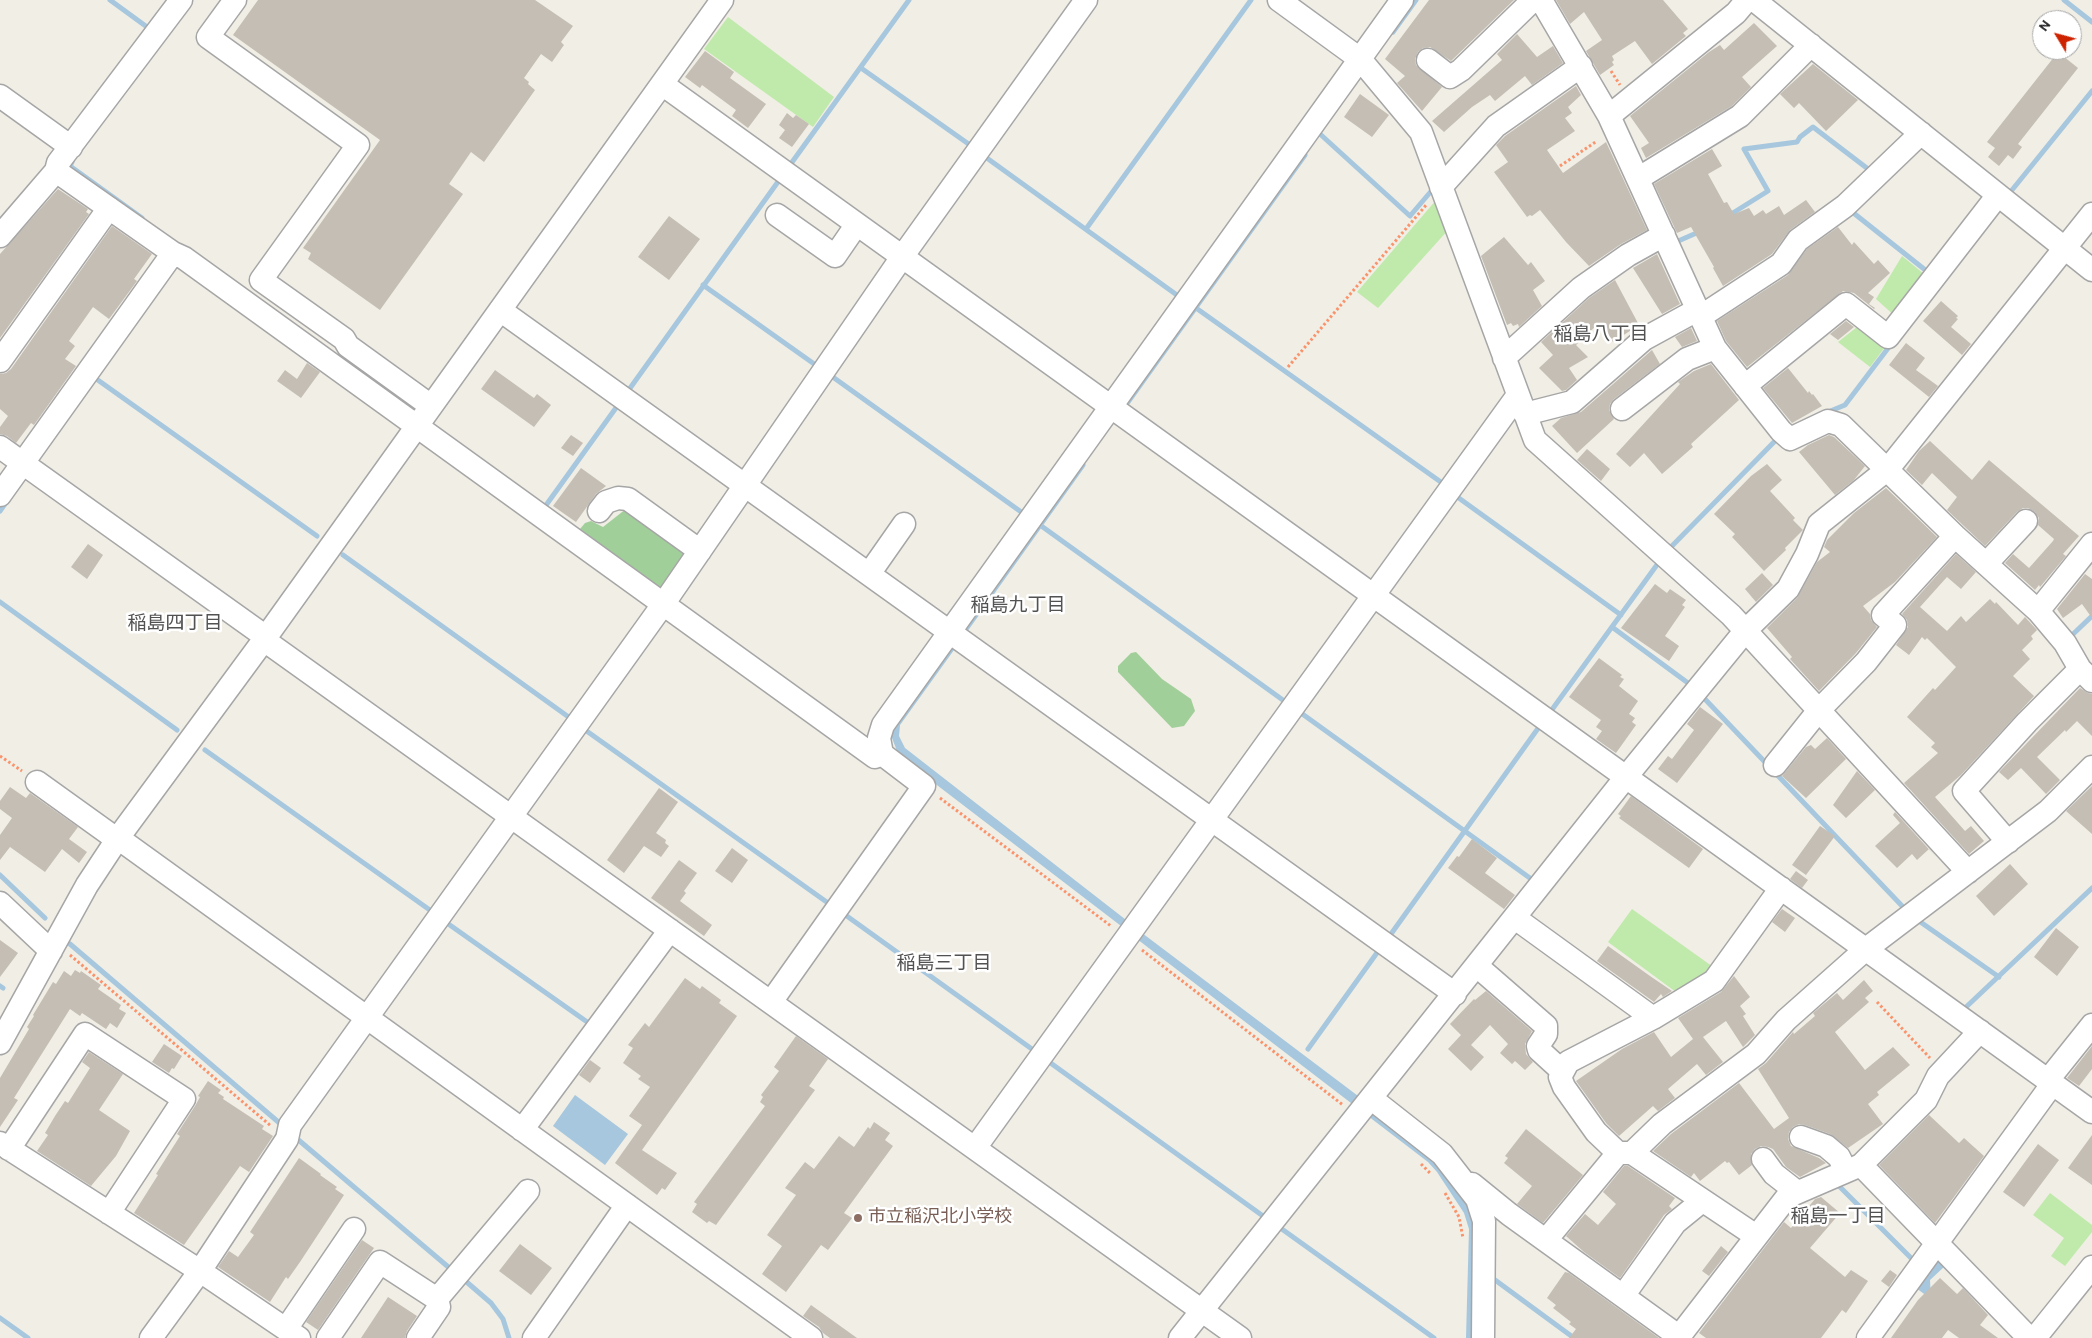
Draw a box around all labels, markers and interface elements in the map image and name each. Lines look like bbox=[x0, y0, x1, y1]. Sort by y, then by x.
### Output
north arrow bbox=[2032, 10, 2082, 60]
text: N bbox=[2036, 17, 2055, 35]
district label: 稲島八丁目 bbox=[1554, 325, 1648, 347]
district label: 稲島九丁目 bbox=[971, 596, 1065, 618]
district label: 稲島四丁目 bbox=[128, 614, 222, 636]
district label: 稲島三丁目 bbox=[897, 954, 991, 976]
place label: 市立稲沢北小学校 bbox=[868, 1207, 1012, 1229]
district label: 稲島一丁目 bbox=[1791, 1207, 1885, 1229]
marker: 市立稲沢北小学校 bbox=[852, 1212, 864, 1224]

